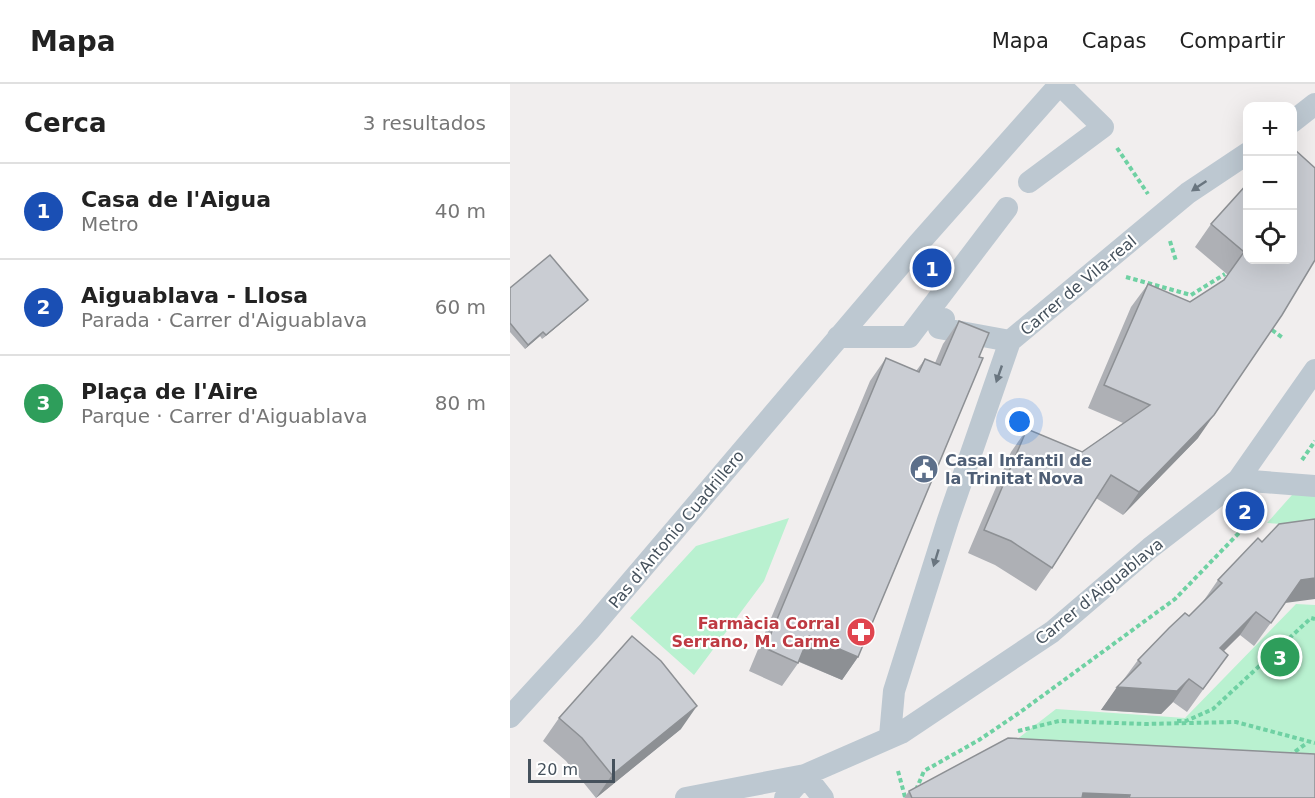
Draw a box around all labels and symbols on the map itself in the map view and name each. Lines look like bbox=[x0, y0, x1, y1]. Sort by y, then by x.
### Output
one-way arrow bbox=[1191, 180, 1207, 191]
street label: Carrer de Vila-real bbox=[1016, 231, 1140, 339]
pin: 1 bbox=[912, 246, 952, 291]
one-way arrow bbox=[993, 365, 1003, 383]
your location bbox=[1005, 407, 1034, 436]
street label: Pas d'Antonio Cuadrillero bbox=[605, 446, 748, 612]
place label: Casal Infantil de la Trinitat Nova bbox=[945, 451, 1092, 488]
public building icon: Casal Infantil de la Trinitat Nova bbox=[908, 453, 940, 485]
pin: 2 bbox=[1226, 488, 1264, 534]
street label: Carrer d'Aiguablava bbox=[1032, 534, 1167, 649]
one-way arrow bbox=[931, 549, 940, 567]
place label: Farmàcia Corral Serrano, M. Carme bbox=[671, 614, 840, 651]
pharmacy icon: Farmàcia Corral Serrano, M. Carme bbox=[845, 616, 877, 648]
pin: 3 bbox=[1260, 634, 1300, 680]
scale bar bbox=[528, 756, 615, 784]

